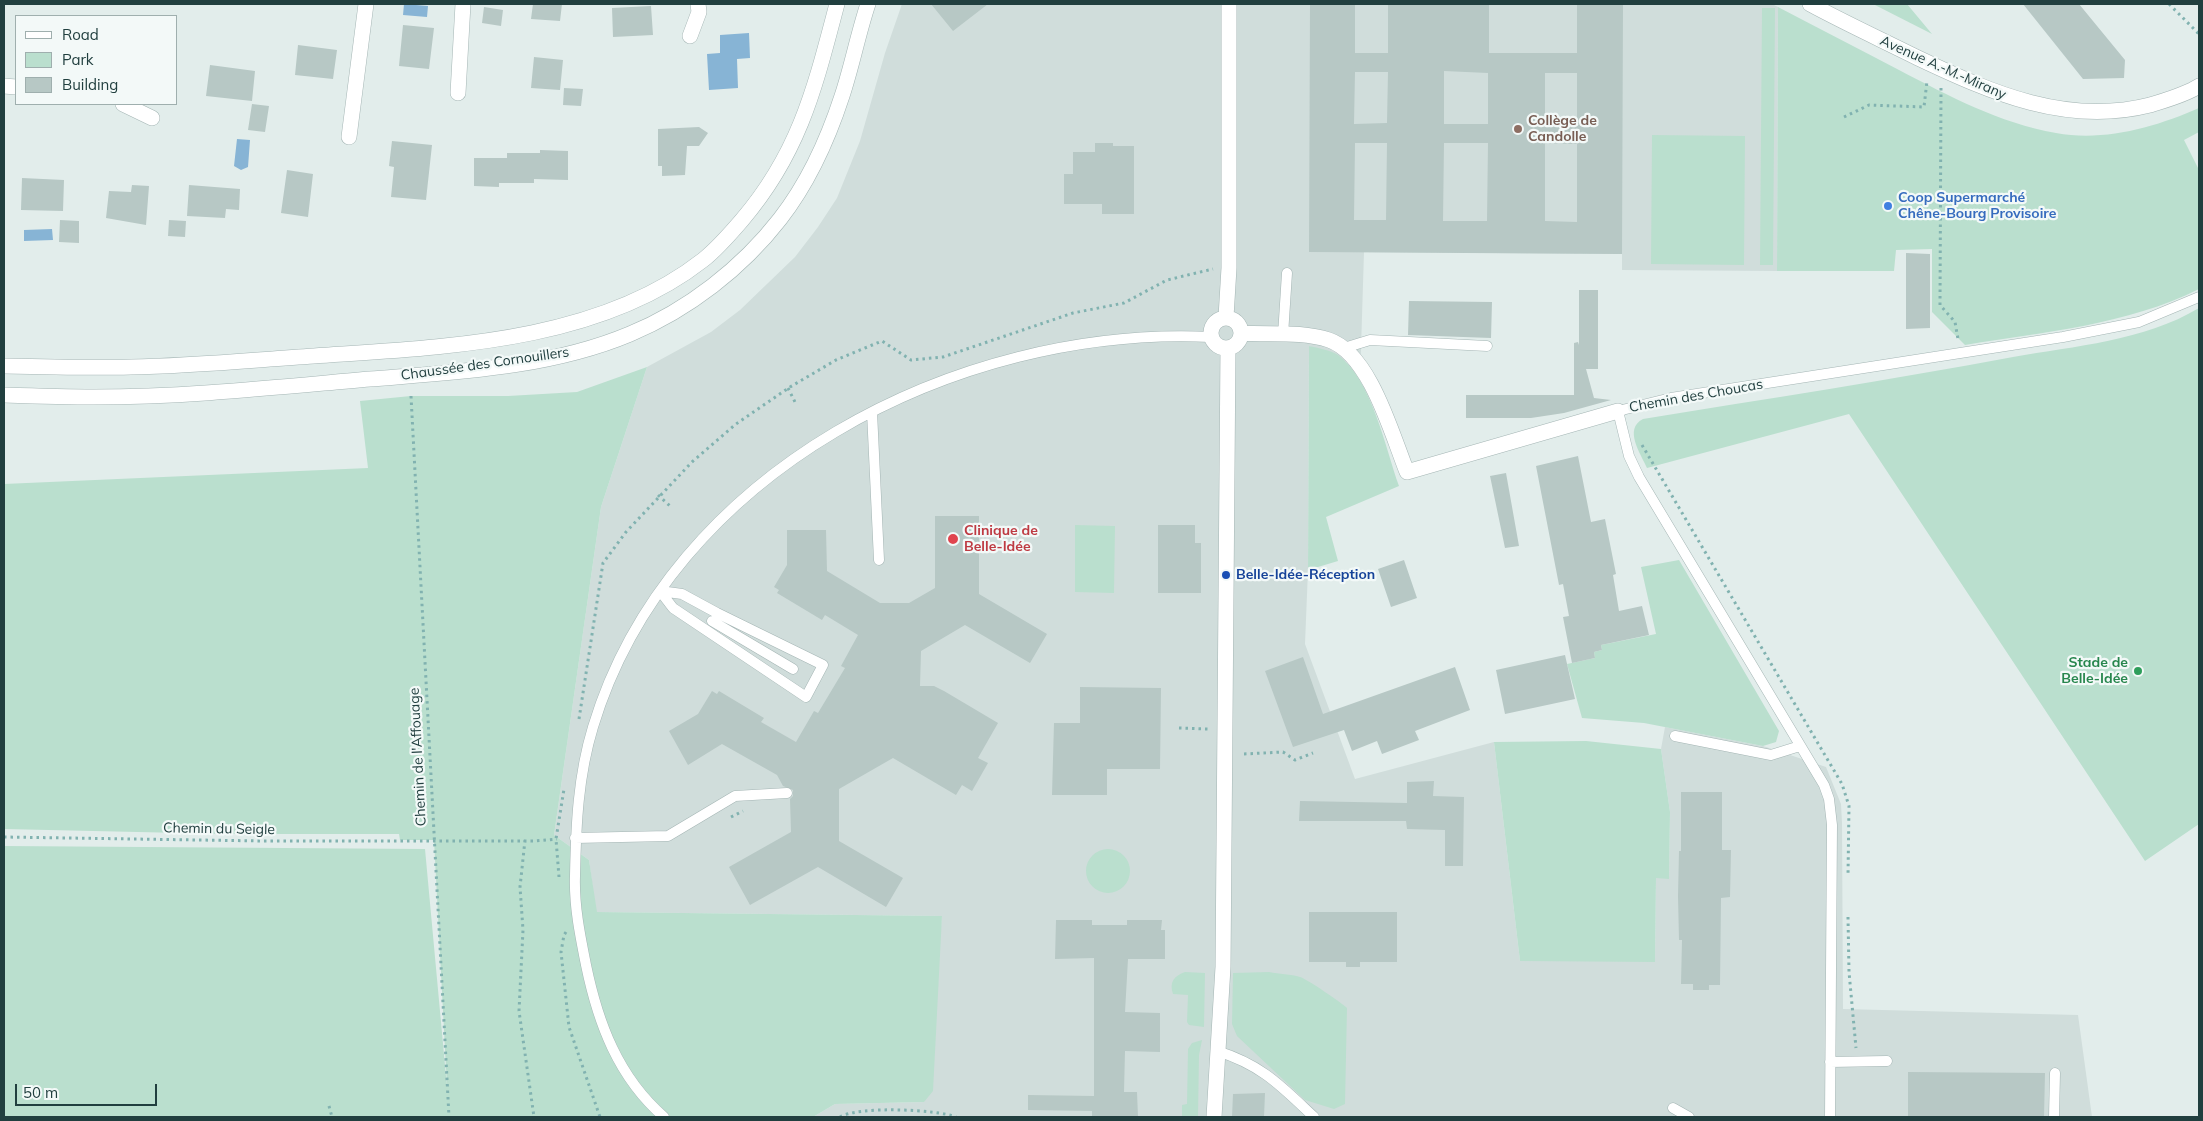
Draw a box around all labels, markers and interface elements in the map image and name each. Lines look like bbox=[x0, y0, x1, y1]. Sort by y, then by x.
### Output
legend bbox=[15, 15, 178, 105]
text: Road bbox=[62, 25, 99, 44]
street label: Avenue A.-M.-Mirany bbox=[1877, 33, 2009, 103]
text: Park bbox=[62, 50, 94, 69]
text: Building bbox=[62, 75, 118, 94]
place label: Collège de Candolle bbox=[1528, 113, 1597, 146]
marker: Collège de Candolle bbox=[1512, 123, 1524, 135]
place label: Coop Supermarché Chêne-Bourg Provisoire bbox=[1898, 190, 2056, 222]
marker: Coop Supermarché Chêne-Bourg Provisoire bbox=[1882, 200, 1894, 212]
street label: Chaussée des Cornouillers bbox=[400, 344, 570, 384]
street label: Chemin des Choucas bbox=[1628, 376, 1764, 416]
place label: Clinique de Belle-Idée bbox=[964, 523, 1038, 556]
marker: Clinique de Belle-Idée bbox=[946, 532, 960, 546]
place label: Belle-Idée-Réception bbox=[1236, 567, 1375, 583]
marker: Belle-Idée-Réception bbox=[1220, 569, 1232, 581]
place label: Stade de Belle-Idée bbox=[2061, 655, 2128, 688]
marker: Stade de Belle-Idée bbox=[2132, 665, 2144, 677]
street label: Chemin de l'Affouage bbox=[406, 687, 430, 827]
street label: Chemin du Seigle bbox=[163, 820, 275, 838]
scale bar bbox=[18, 1074, 160, 1106]
text: 50 m bbox=[23, 1083, 58, 1102]

